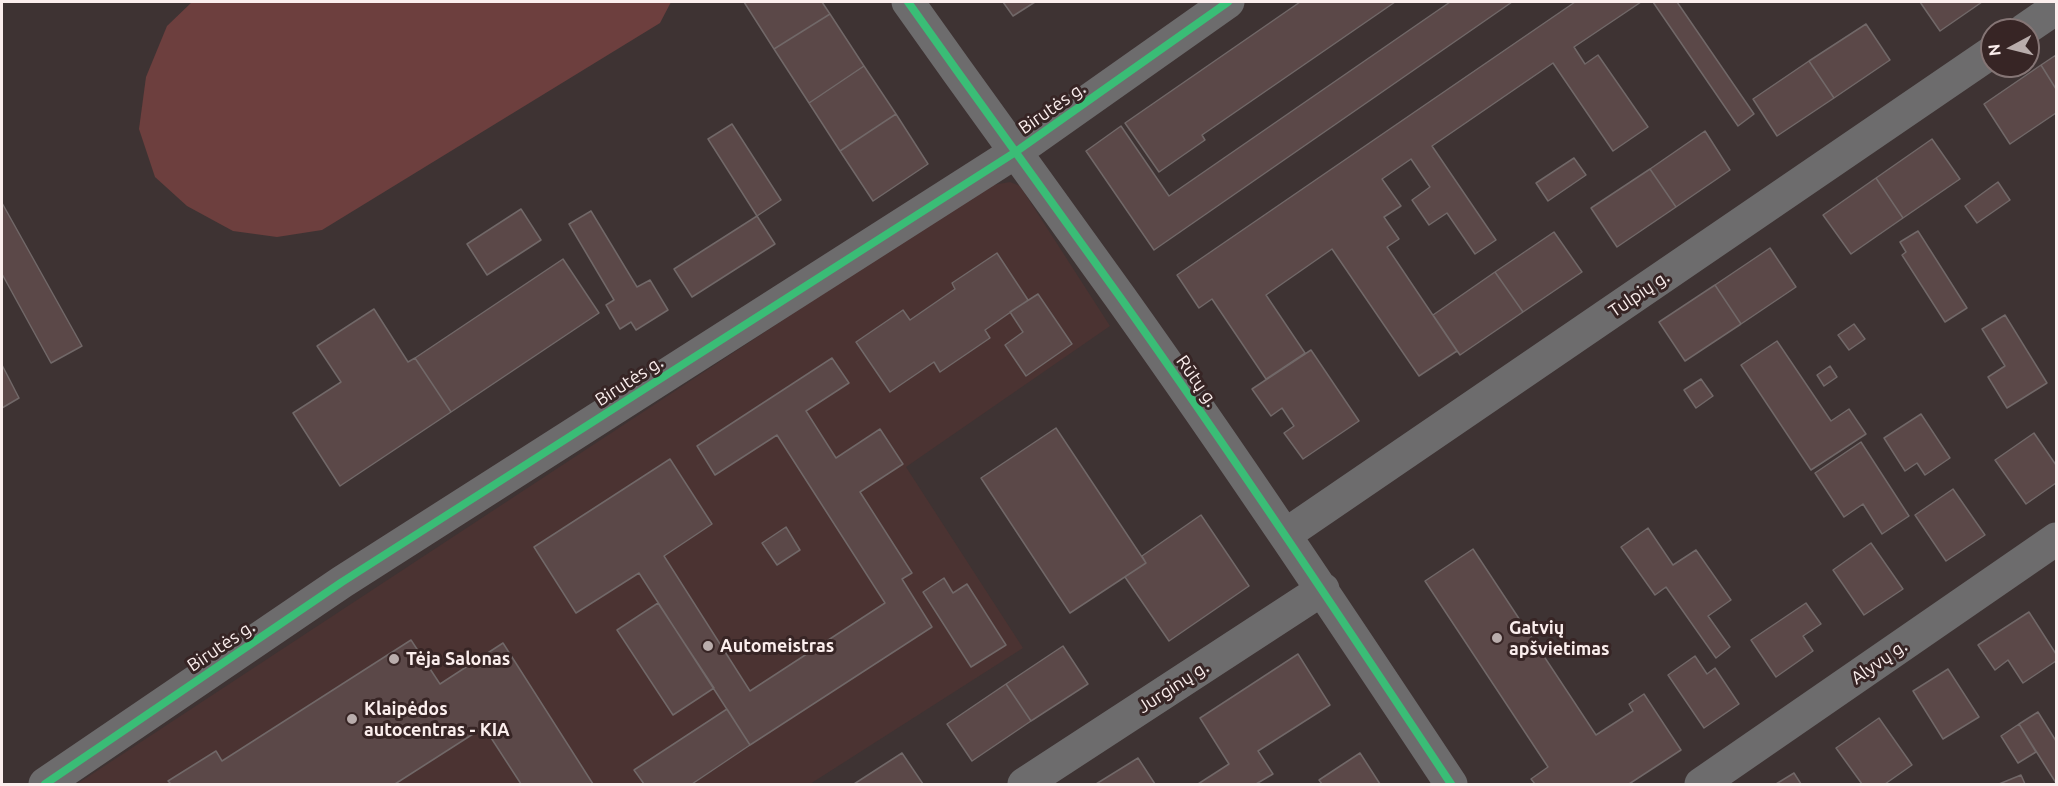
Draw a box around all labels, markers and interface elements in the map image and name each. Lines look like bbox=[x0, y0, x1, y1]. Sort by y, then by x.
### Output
north arrow bbox=[1980, 18, 2040, 78]
text: N bbox=[1984, 43, 2004, 57]
street label: Birutės g. bbox=[1014, 77, 1090, 139]
street label: Tulpių g. bbox=[1605, 266, 1673, 322]
street label: Birutės g. bbox=[591, 351, 667, 411]
street label: Rūtų g. bbox=[1172, 351, 1222, 411]
street label: Birutės g. bbox=[183, 616, 259, 676]
place label: Gatvių apšvietimas bbox=[1509, 617, 1610, 660]
marker: Gatvių apšvietimas bbox=[1490, 631, 1504, 645]
place label: Automeistras bbox=[720, 635, 834, 657]
street label: Alyvų g. bbox=[1847, 635, 1911, 689]
marker: Automeistras bbox=[701, 639, 715, 653]
place label: Tėja Salonas bbox=[406, 648, 510, 670]
marker: Tėja Salonas bbox=[387, 652, 401, 666]
street label: Jurginų g. bbox=[1134, 656, 1212, 718]
place label: Klaipėdos autocentras - KIA bbox=[364, 698, 510, 740]
marker: Klaipėdos autocentras - KIA bbox=[345, 712, 359, 726]

